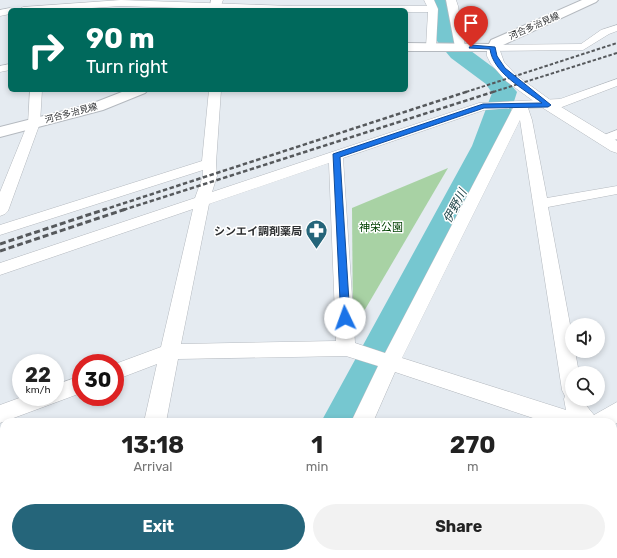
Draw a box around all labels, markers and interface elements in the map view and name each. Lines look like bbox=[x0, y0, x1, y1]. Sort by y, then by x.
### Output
pin bbox=[454, 6, 488, 47]
street label: 河合多治見線 bbox=[507, 10, 562, 42]
icon: arrive bbox=[460, 12, 482, 34]
text: 90 m bbox=[86, 22, 155, 55]
icon: right bbox=[20, 24, 72, 76]
text: Turn right bbox=[86, 56, 168, 78]
street label: 河合多治見線 bbox=[44, 101, 99, 125]
water label: 伊野川 bbox=[440, 185, 471, 225]
pharmacy icon: シンエイ調剤薬局 bbox=[304, 218, 330, 251]
park label: 神栄公園 bbox=[359, 221, 403, 234]
place label: シンエイ調剤薬局 bbox=[214, 225, 302, 238]
position arrow bbox=[324, 297, 366, 339]
map controls bbox=[565, 318, 605, 406]
button: sound bbox=[565, 318, 605, 358]
speed limit sign: 30 bbox=[72, 354, 124, 406]
text: 22 bbox=[25, 363, 51, 387]
button: search bbox=[565, 366, 605, 406]
text: km/h bbox=[26, 384, 50, 396]
text: 13:18 bbox=[121, 431, 184, 459]
text: 1 bbox=[311, 431, 323, 459]
text: 270 bbox=[450, 431, 496, 459]
text: Arrival bbox=[133, 459, 172, 474]
text: min bbox=[306, 459, 328, 474]
text: m bbox=[467, 459, 478, 474]
button: Exit bbox=[12, 504, 305, 550]
button: Share bbox=[313, 504, 605, 550]

